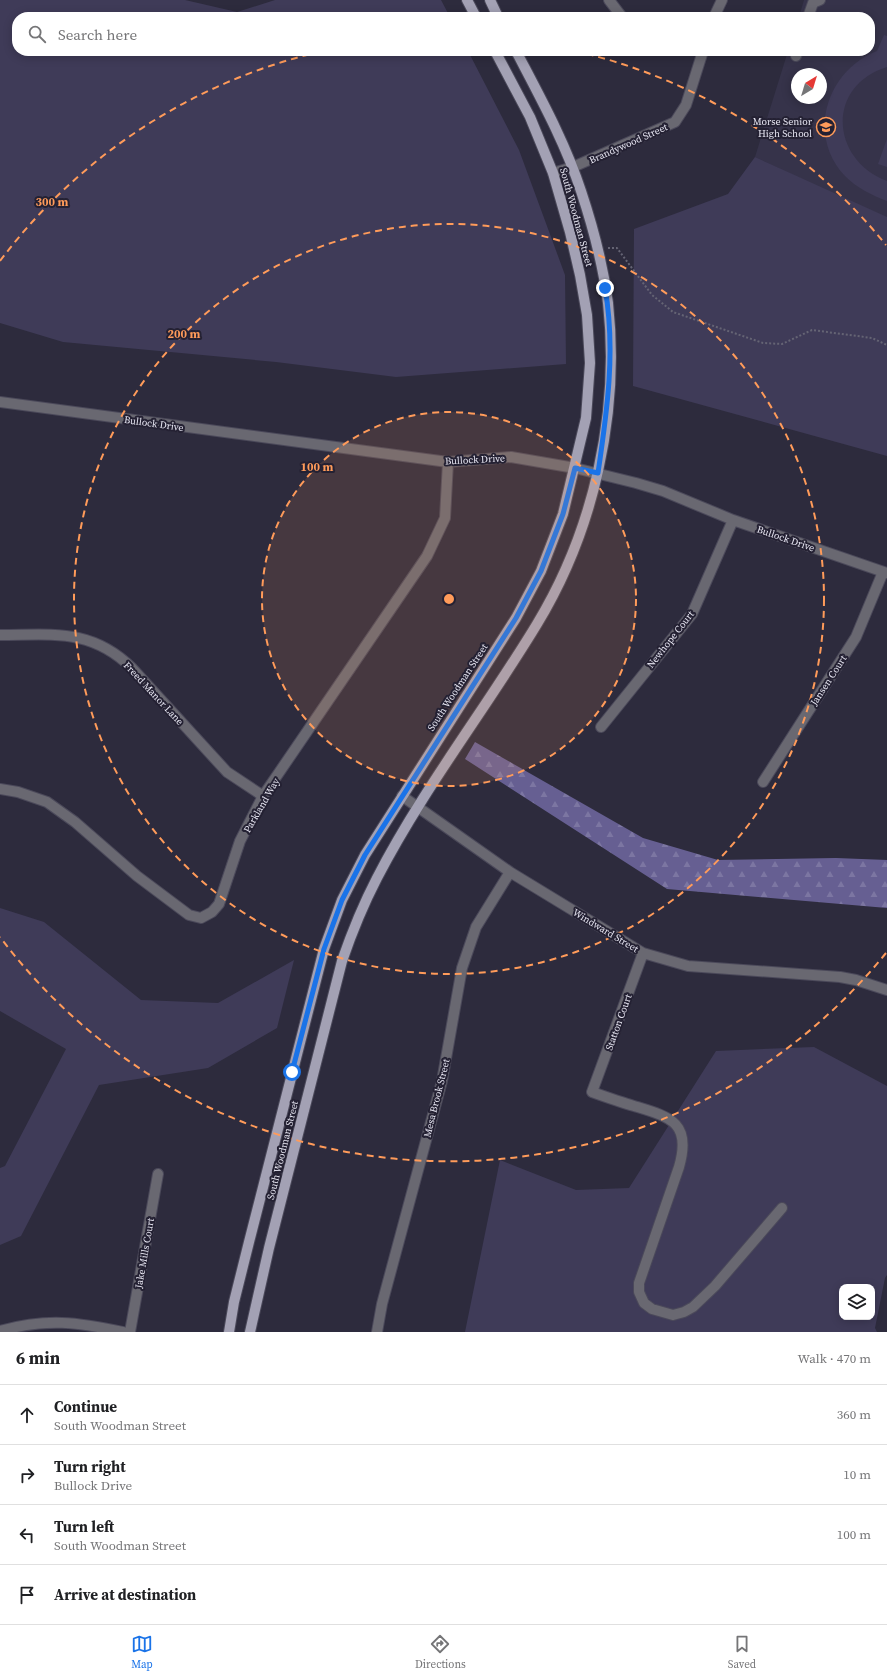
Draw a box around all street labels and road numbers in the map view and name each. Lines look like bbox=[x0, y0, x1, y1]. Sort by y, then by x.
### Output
street label: Brandywood Street bbox=[587, 120, 670, 167]
street label: South Woodman Street bbox=[557, 166, 596, 269]
street label: Bullock Drive bbox=[123, 413, 185, 434]
street label: Bullock Drive bbox=[445, 451, 505, 468]
street label: Bullock Drive bbox=[755, 523, 816, 554]
street label: Newhope Court bbox=[644, 607, 697, 671]
street label: South Woodman Street bbox=[424, 641, 491, 733]
street label: Jansen Court bbox=[807, 652, 850, 709]
street label: Freed Manor Lane bbox=[121, 659, 186, 728]
street label: Parkland Way bbox=[240, 775, 283, 835]
street label: Windward Street bbox=[570, 906, 642, 956]
street label: Statton Court bbox=[602, 992, 635, 1052]
street label: Mesa Brook Street bbox=[420, 1057, 453, 1139]
street label: South Woodman Street bbox=[264, 1099, 301, 1201]
street label: Jake Mills Court bbox=[132, 1216, 157, 1290]

